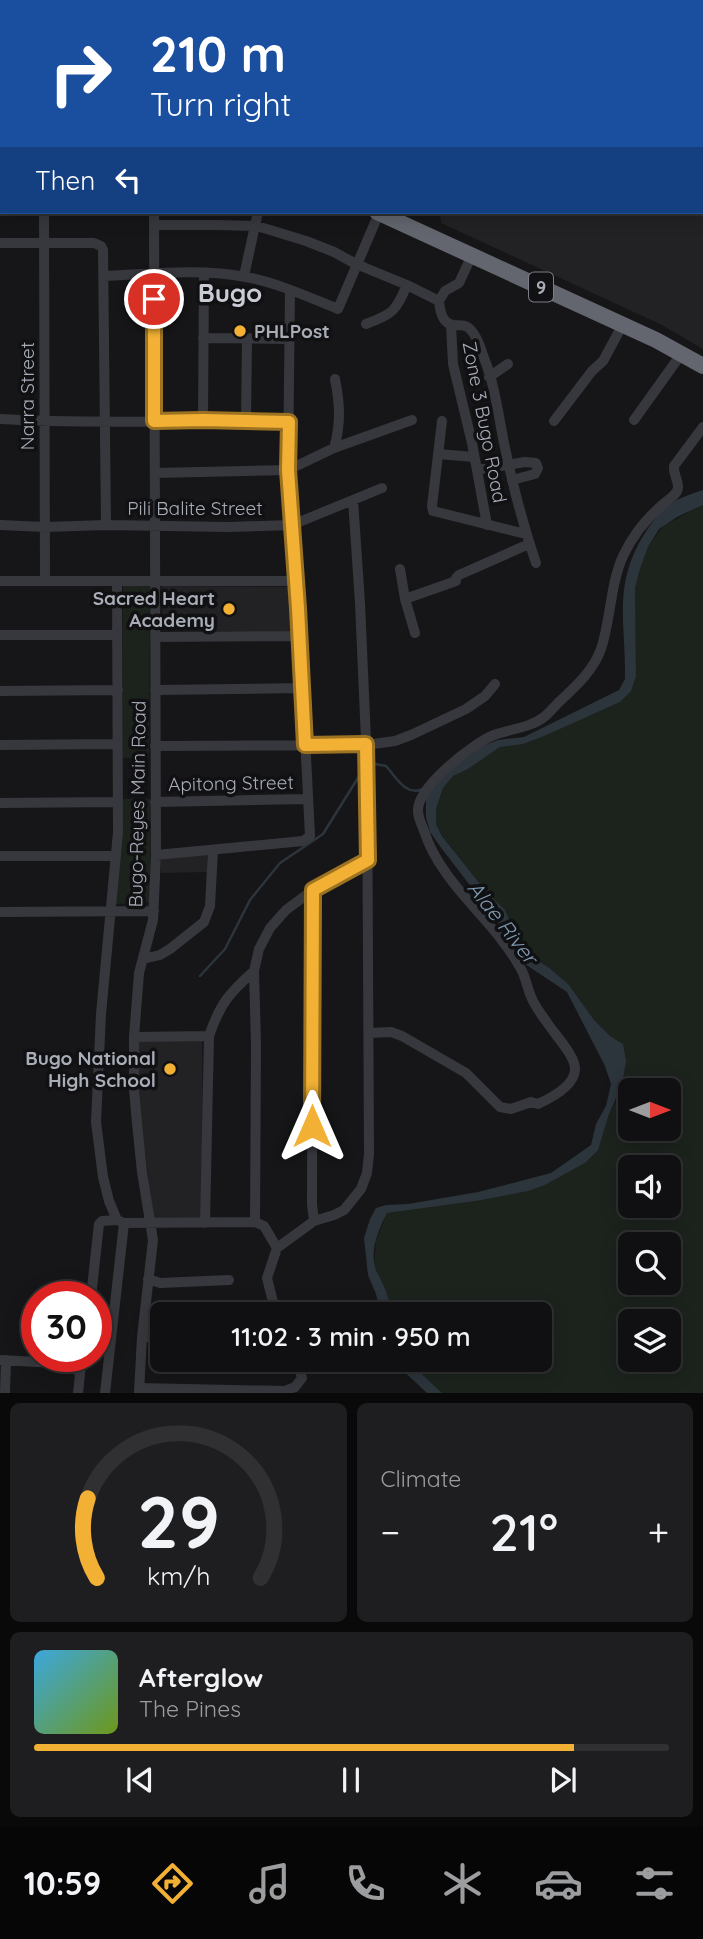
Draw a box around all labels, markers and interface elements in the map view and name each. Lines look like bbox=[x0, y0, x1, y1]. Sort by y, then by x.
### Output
text: 210 m bbox=[150, 23, 286, 84]
icon: right bbox=[35, 28, 126, 119]
text: Turn right bbox=[150, 84, 291, 124]
icon: left bbox=[109, 161, 147, 199]
text: Then bbox=[35, 164, 95, 197]
pin bbox=[124, 269, 184, 329]
road number: 9 bbox=[529, 272, 553, 302]
district label: Bugo bbox=[198, 276, 262, 309]
icon: arrive bbox=[135, 280, 173, 318]
place label: PHLPost bbox=[254, 319, 330, 343]
marker: PHLPost bbox=[232, 323, 248, 339]
street label: Zone 3 Bugo Road bbox=[458, 339, 512, 505]
street label: Narra Street bbox=[15, 342, 39, 450]
street label: Pili Balite Street bbox=[127, 496, 263, 520]
place label: Sacred Heart Academy bbox=[93, 586, 215, 632]
marker: Sacred Heart Academy bbox=[221, 601, 237, 617]
street label: Bugo-Reyes Main Road bbox=[123, 700, 151, 908]
street label: Apitong Street bbox=[168, 770, 294, 796]
water label: Alae River bbox=[463, 875, 545, 971]
place label: Bugo National High School bbox=[25, 1046, 156, 1092]
marker: Bugo National High School bbox=[162, 1061, 178, 1077]
north arrow bbox=[618, 1078, 681, 1141]
map controls bbox=[618, 1078, 681, 1372]
position arrow bbox=[275, 1089, 349, 1163]
button: sound bbox=[618, 1155, 681, 1218]
button: search bbox=[618, 1232, 681, 1295]
speed limit sign: 30 bbox=[21, 1281, 112, 1372]
button: layers bbox=[618, 1309, 681, 1372]
text: 11:02 · 3 min · 950 m bbox=[231, 1320, 471, 1353]
text: Climate bbox=[381, 1464, 461, 1493]
text: 29 bbox=[137, 1476, 220, 1567]
text: 21° bbox=[490, 1499, 558, 1564]
text: − bbox=[381, 1508, 400, 1556]
text: + bbox=[648, 1508, 669, 1556]
text: km/h bbox=[147, 1560, 210, 1591]
text: Afterglow bbox=[139, 1661, 263, 1694]
text: The Pines bbox=[139, 1694, 241, 1723]
icon: previous bbox=[121, 1761, 159, 1799]
icon: pause bbox=[332, 1761, 370, 1799]
icon: next bbox=[544, 1761, 582, 1799]
icon: directions bbox=[148, 1859, 197, 1908]
icon: music bbox=[245, 1859, 294, 1908]
icon: phone bbox=[341, 1859, 390, 1908]
icon: climate bbox=[438, 1859, 487, 1908]
icon: car bbox=[534, 1859, 583, 1908]
icon: filters bbox=[630, 1859, 679, 1908]
text: 10:59 bbox=[24, 1863, 101, 1903]

